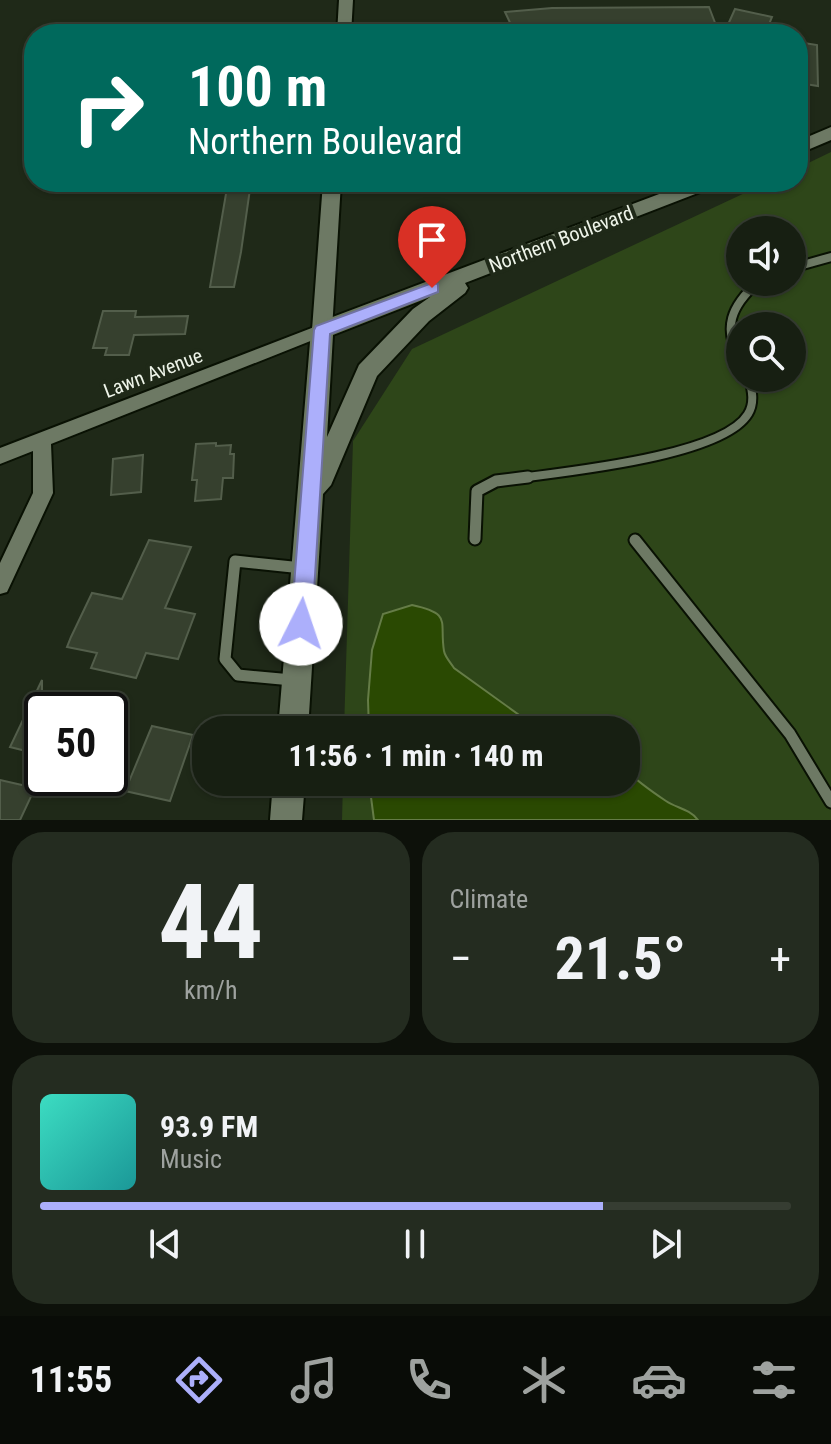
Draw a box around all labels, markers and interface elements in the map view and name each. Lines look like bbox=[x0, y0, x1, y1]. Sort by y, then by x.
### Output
text: 100 m bbox=[188, 54, 327, 120]
icon: right bbox=[56, 56, 160, 160]
text: Northern Boulevard bbox=[188, 121, 463, 163]
street label: Northern Boulevard bbox=[485, 200, 637, 278]
pin bbox=[398, 206, 466, 288]
map controls bbox=[726, 216, 806, 392]
button: sound bbox=[726, 216, 806, 296]
icon: arrive bbox=[410, 218, 454, 262]
button: search bbox=[726, 312, 806, 392]
street label: Lawn Avenue bbox=[100, 343, 206, 403]
position arrow bbox=[259, 582, 343, 666]
speed limit sign: 50 bbox=[24, 692, 128, 796]
text: 11:56 · 1 min · 140 m bbox=[289, 738, 543, 773]
text: 44 bbox=[158, 862, 263, 983]
text: Climate bbox=[450, 884, 528, 914]
text: 21.5° bbox=[554, 923, 686, 994]
text: − bbox=[450, 933, 472, 985]
text: + bbox=[769, 933, 791, 985]
text: km/h bbox=[184, 975, 238, 1005]
text: 93.9 FM bbox=[160, 1109, 258, 1144]
text: Music bbox=[160, 1144, 222, 1174]
icon: previous bbox=[143, 1222, 187, 1266]
icon: pause bbox=[393, 1222, 437, 1266]
icon: next bbox=[644, 1222, 688, 1266]
icon: directions bbox=[171, 1352, 227, 1408]
icon: music bbox=[286, 1352, 342, 1408]
icon: phone bbox=[401, 1352, 457, 1408]
icon: climate bbox=[516, 1352, 572, 1408]
icon: car bbox=[631, 1352, 687, 1408]
icon: filters bbox=[746, 1352, 802, 1408]
text: 11:55 bbox=[29, 1359, 112, 1401]

